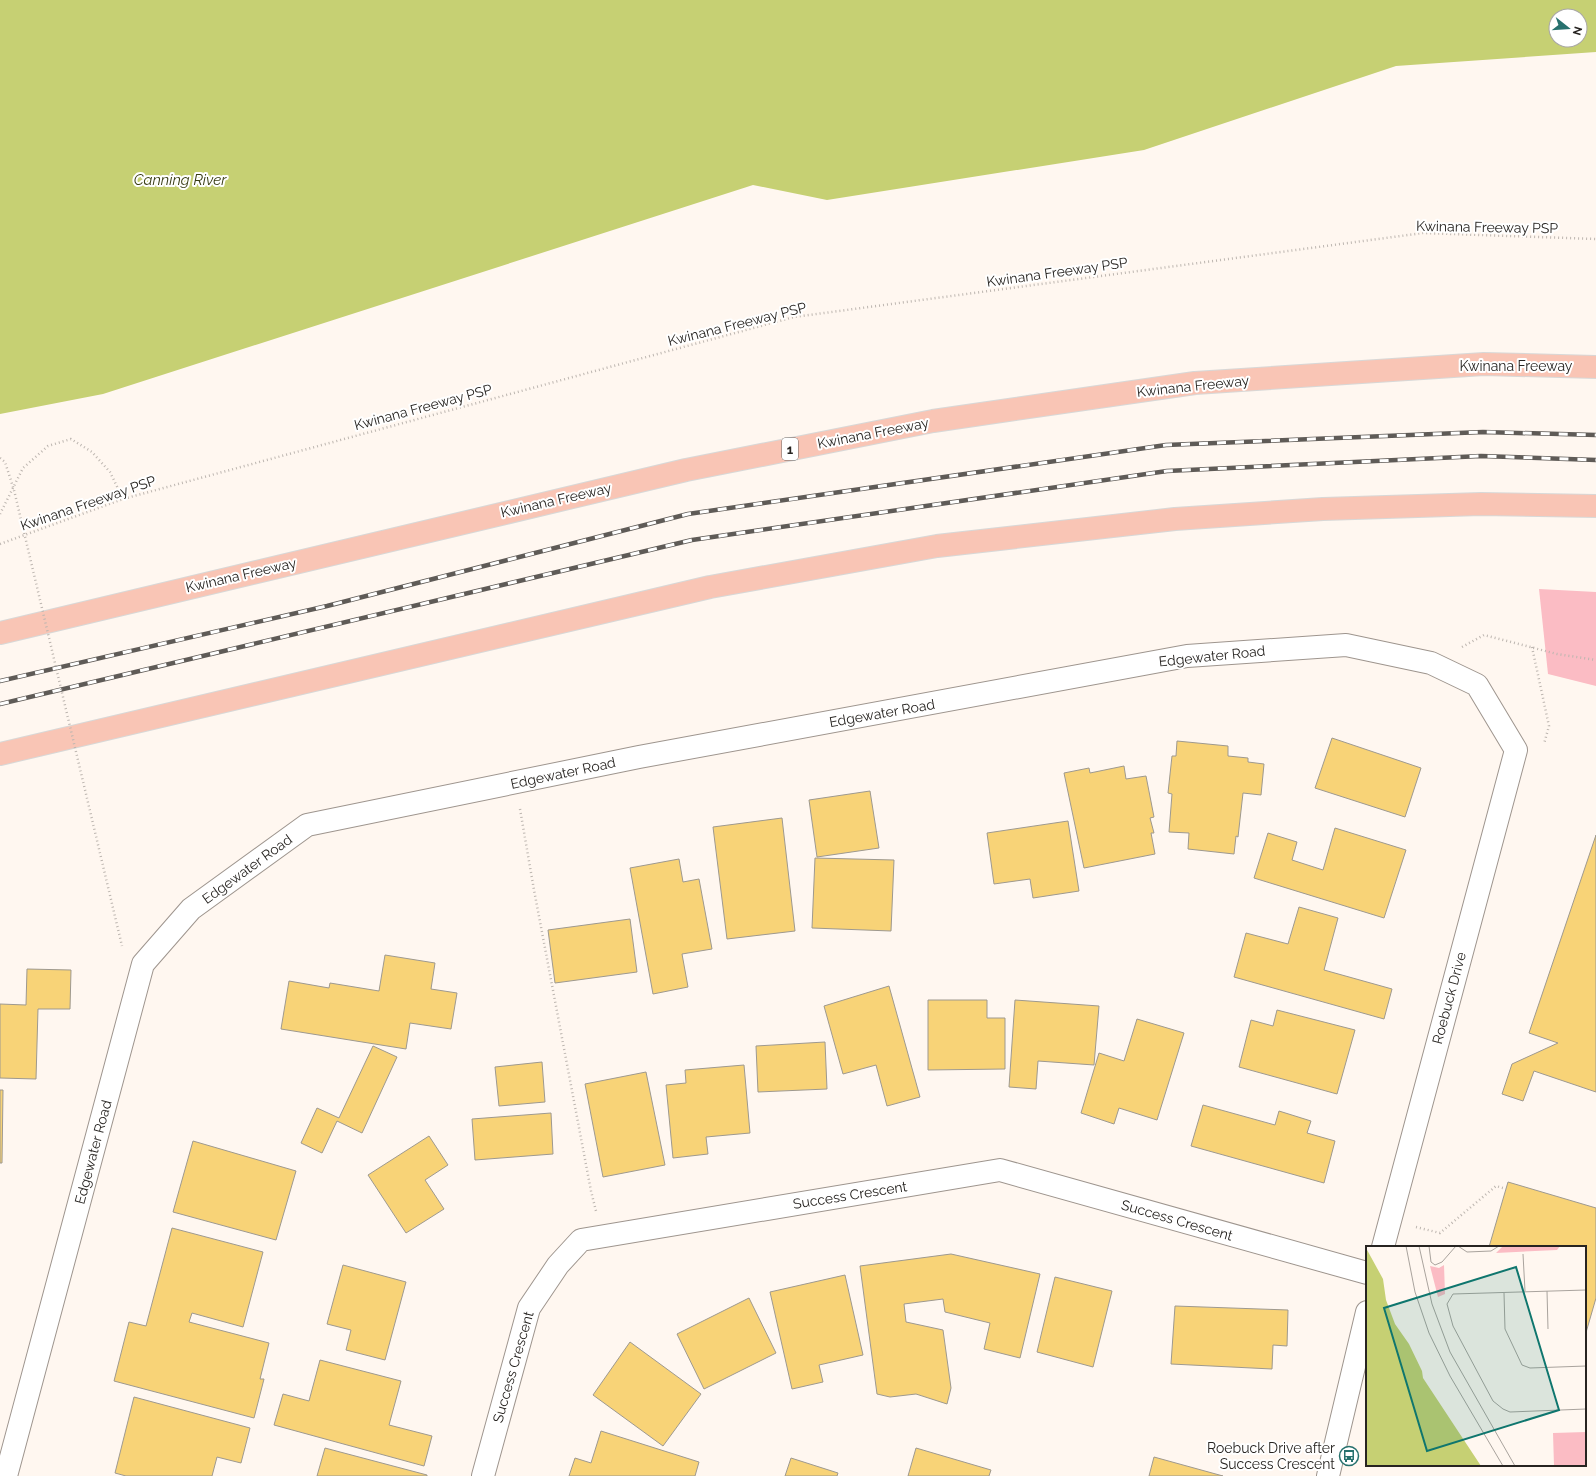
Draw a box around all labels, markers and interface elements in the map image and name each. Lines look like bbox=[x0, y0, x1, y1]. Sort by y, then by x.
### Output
north arrow bbox=[1548, 8, 1588, 48]
text: N bbox=[1570, 25, 1585, 37]
water label: Canning River bbox=[134, 171, 227, 189]
street label: Kwinana Freeway PSP bbox=[1416, 218, 1558, 236]
street label: Kwinana Freeway PSP bbox=[986, 254, 1129, 290]
street label: Kwinana Freeway PSP bbox=[666, 299, 808, 349]
street label: Kwinana Freeway bbox=[1460, 358, 1573, 374]
street label: Kwinana Freeway bbox=[1136, 372, 1250, 400]
street label: Kwinana Freeway PSP bbox=[352, 381, 494, 433]
street label: Kwinana Freeway bbox=[816, 414, 930, 452]
road number: 1 bbox=[782, 438, 798, 460]
street label: Kwinana Freeway PSP bbox=[18, 472, 158, 534]
street label: Kwinana Freeway bbox=[499, 479, 613, 520]
street label: Kwinana Freeway bbox=[184, 554, 298, 595]
street label: Edgewater Road bbox=[1158, 642, 1266, 670]
street label: Edgewater Road bbox=[828, 696, 936, 730]
street label: Edgewater Road bbox=[509, 754, 617, 792]
street label: Edgewater Road bbox=[199, 831, 295, 907]
street label: Roebuck Drive bbox=[1429, 950, 1469, 1046]
street label: Edgewater Road bbox=[71, 1098, 115, 1206]
street label: Success Crescent bbox=[792, 1178, 908, 1212]
street label: Success Crescent bbox=[1119, 1196, 1235, 1244]
inset map bbox=[1366, 1246, 1586, 1466]
street label: Success Crescent bbox=[489, 1309, 537, 1425]
place label: Roebuck Drive after Success Crescent bbox=[1207, 1440, 1335, 1472]
bus stop icon: Roebuck Drive after Success Crescent bbox=[1338, 1445, 1360, 1467]

